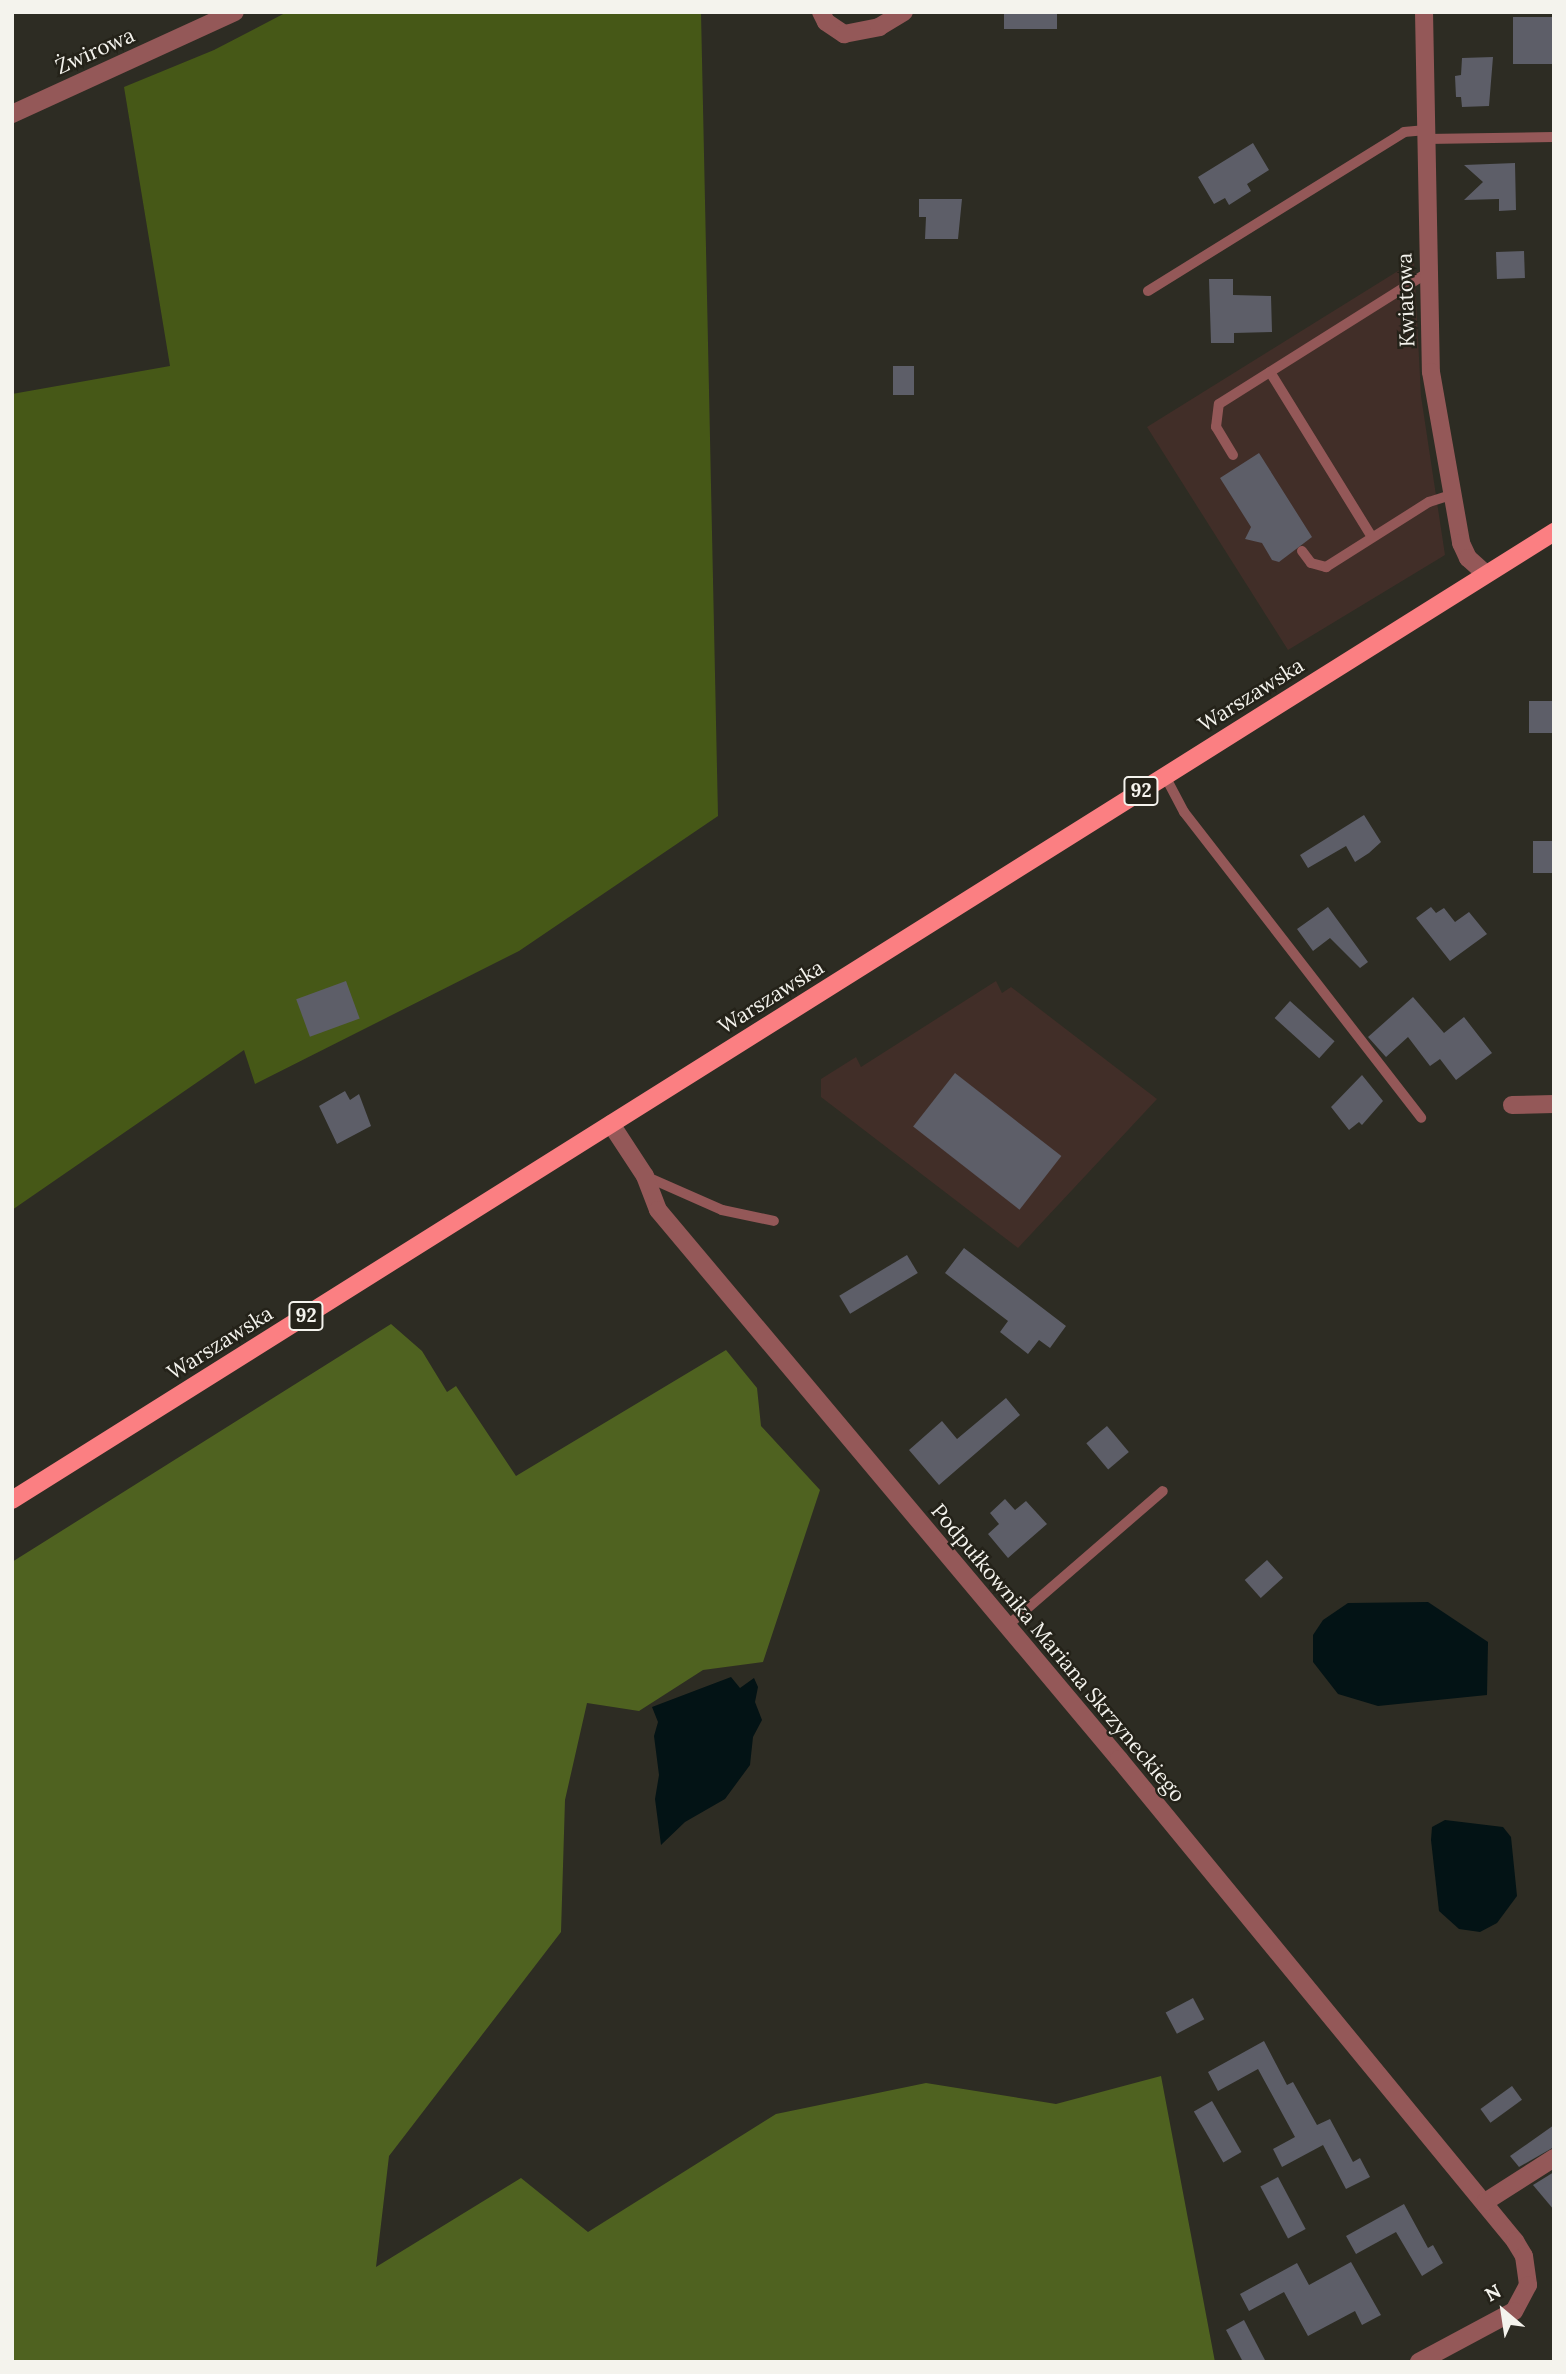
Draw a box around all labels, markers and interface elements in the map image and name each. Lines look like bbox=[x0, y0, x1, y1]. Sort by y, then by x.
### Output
street label: Żwirowa bbox=[52, 22, 138, 80]
street label: Kwiatowa bbox=[1392, 252, 1420, 348]
street label: Warszawska bbox=[1194, 653, 1308, 737]
road number: 92 bbox=[1122, 776, 1160, 806]
street label: Warszawska bbox=[714, 955, 828, 1039]
road number: 92 bbox=[287, 1300, 325, 1332]
street label: Warszawska bbox=[163, 1301, 277, 1385]
street label: Podpułkownika Mariana Skrzyneckiego bbox=[926, 1499, 1190, 1807]
north arrow bbox=[1468, 2276, 1538, 2346]
text: N bbox=[1481, 2279, 1505, 2307]

